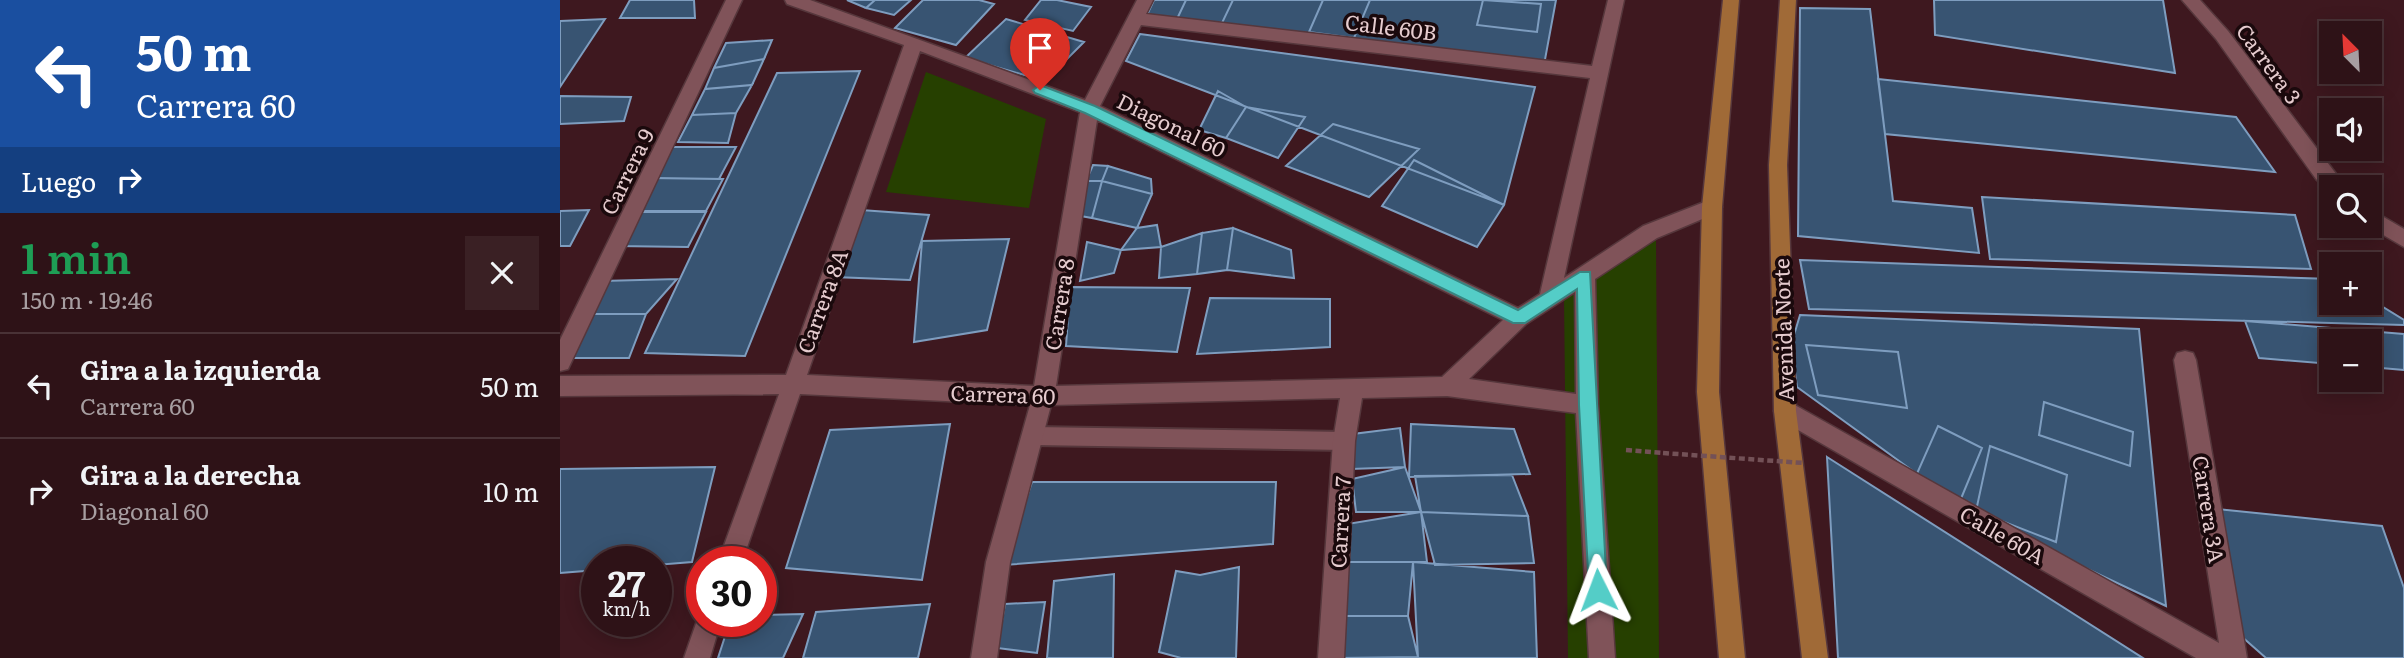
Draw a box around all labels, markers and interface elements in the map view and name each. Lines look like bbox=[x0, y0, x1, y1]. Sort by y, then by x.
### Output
street label: Calle 60B bbox=[1343, 5, 1439, 47]
text: 50 m bbox=[136, 13, 252, 86]
street label: Carrera 3 bbox=[2230, 16, 2310, 110]
pin bbox=[1010, 18, 1070, 90]
north arrow bbox=[2319, 21, 2382, 84]
map controls bbox=[2319, 21, 2382, 392]
icon: left bbox=[21, 28, 112, 119]
icon: arrive bbox=[1021, 29, 1059, 67]
text: Carrera 60 bbox=[136, 80, 296, 128]
street label: Diagonal 60 bbox=[1112, 84, 1232, 164]
button: sound bbox=[2319, 98, 2382, 161]
street label: Carrera 9 bbox=[592, 123, 660, 219]
text: Luego bbox=[21, 161, 96, 200]
icon: right bbox=[110, 161, 148, 199]
button: search bbox=[2319, 175, 2382, 238]
text: 1 min bbox=[21, 225, 131, 287]
button: close bbox=[465, 236, 539, 310]
street label: Carrera 8A bbox=[788, 244, 854, 357]
button: + bbox=[2319, 252, 2382, 315]
street label: Carrera 8 bbox=[1035, 256, 1081, 352]
street label: Avenida Norte bbox=[1764, 258, 1800, 402]
text: 150 m · 19:46 bbox=[21, 282, 153, 316]
button: − bbox=[2319, 329, 2382, 392]
text: Gira a la izquierda bbox=[80, 349, 321, 388]
text: 50 m bbox=[480, 366, 539, 405]
icon: left bbox=[21, 367, 59, 405]
street label: Carrera 60 bbox=[950, 376, 1056, 410]
text: Carrera 60 bbox=[80, 388, 195, 422]
street label: Carrera 3A bbox=[2186, 453, 2234, 565]
text: Gira a la derecha bbox=[80, 454, 300, 493]
text: 10 m bbox=[483, 471, 539, 510]
icon: right bbox=[21, 472, 59, 510]
street label: Carrera 7 bbox=[1321, 475, 1357, 569]
text: Diagonal 60 bbox=[80, 493, 209, 527]
street label: Calle 60A bbox=[1955, 497, 2052, 571]
speed limit sign: 30 bbox=[686, 546, 777, 637]
position arrow bbox=[1561, 553, 1635, 627]
text: 27 bbox=[608, 556, 645, 608]
text: km/h bbox=[603, 595, 650, 622]

